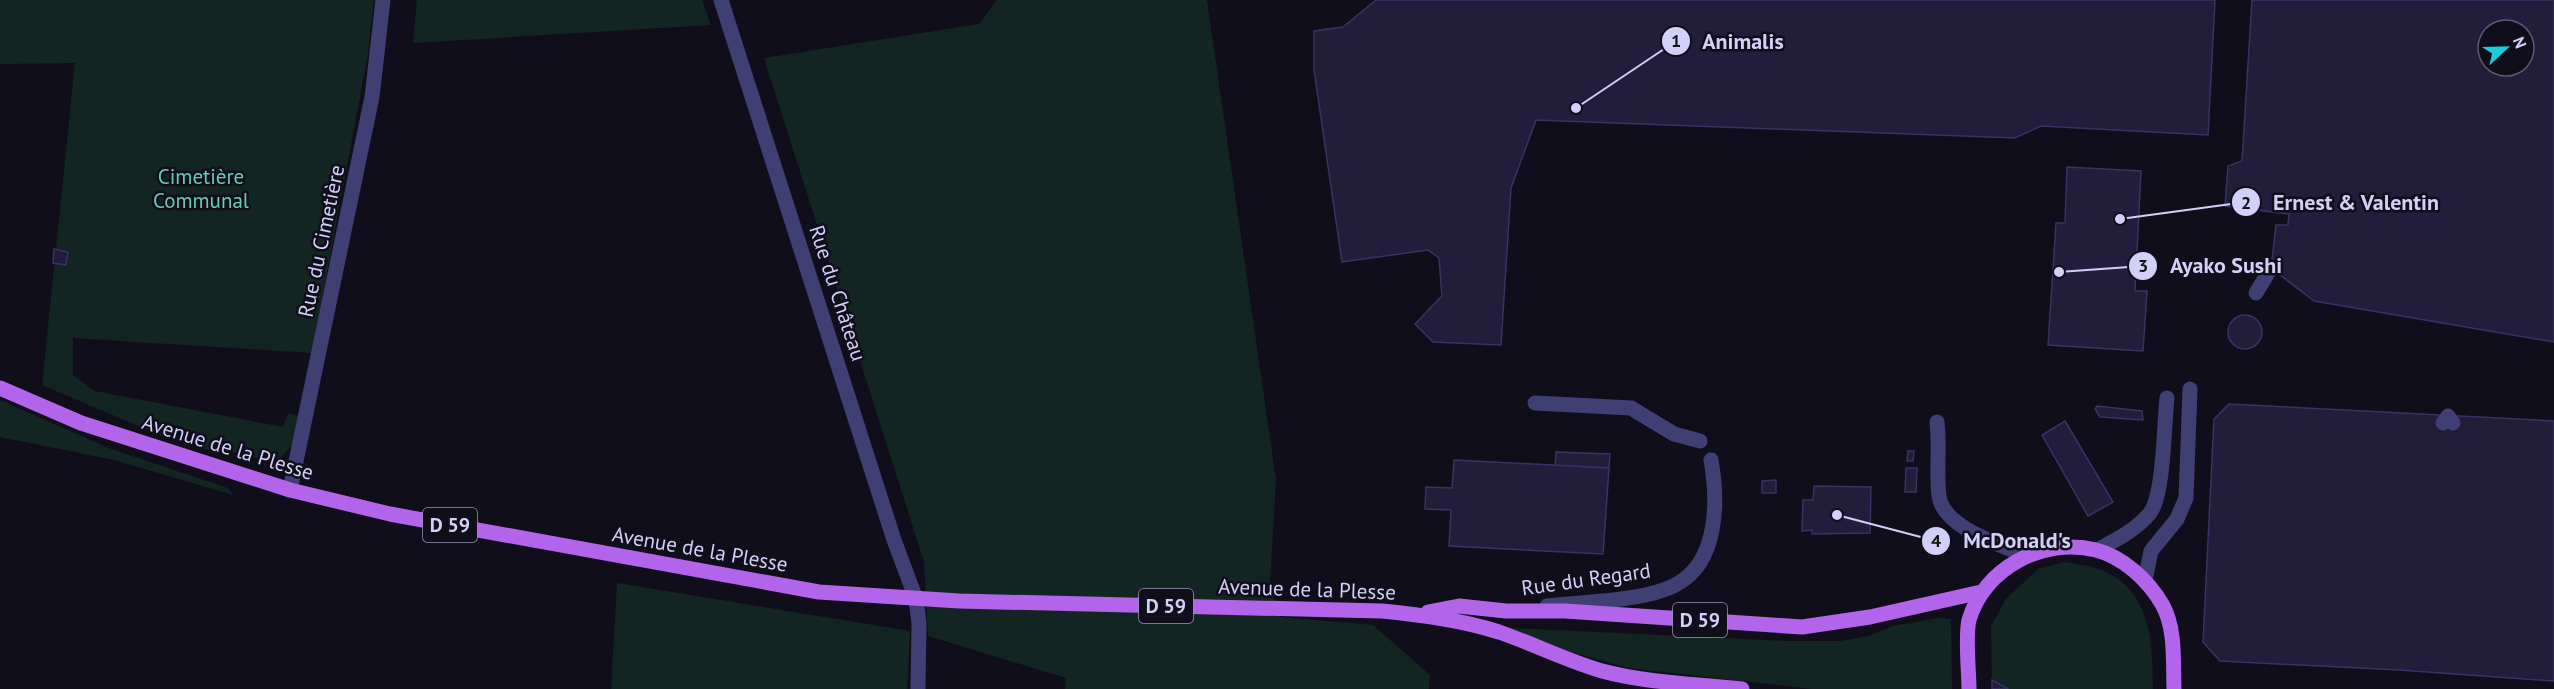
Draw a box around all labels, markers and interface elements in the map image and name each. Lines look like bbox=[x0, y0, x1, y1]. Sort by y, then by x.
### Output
north arrow bbox=[2476, 18, 2536, 78]
callout: Animalis bbox=[1661, 21, 1796, 61]
text: Animalis bbox=[1702, 27, 1784, 55]
text: 1 bbox=[1671, 29, 1681, 52]
text: N bbox=[2509, 34, 2531, 51]
park label: Cimetière Communal bbox=[153, 163, 249, 214]
street label: Rue du Cimetière bbox=[292, 163, 350, 319]
callout: Ernest & Valentin bbox=[2231, 182, 2451, 222]
text: Ernest & Valentin bbox=[2273, 188, 2439, 216]
text: 2 bbox=[2241, 191, 2251, 214]
street label: Rue du Château bbox=[803, 222, 873, 364]
callout: Ayako Sushi bbox=[2128, 246, 2295, 286]
text: Ayako Sushi bbox=[2170, 251, 2282, 279]
text: 3 bbox=[2138, 254, 2148, 277]
street label: Avenue de la Plesse bbox=[139, 408, 317, 486]
road number: D 59 bbox=[423, 508, 477, 542]
street label: Avenue de la Plesse bbox=[610, 520, 790, 578]
callout: McDonald's bbox=[1921, 521, 2083, 561]
text: McDonald's bbox=[1963, 526, 2071, 554]
text: 4 bbox=[1931, 529, 1941, 552]
street label: Rue du Regard bbox=[1520, 557, 1652, 601]
street label: Avenue de la Plesse bbox=[1218, 572, 1396, 606]
road number: D 59 bbox=[1139, 589, 1193, 623]
road number: D 59 bbox=[1673, 603, 1727, 637]

